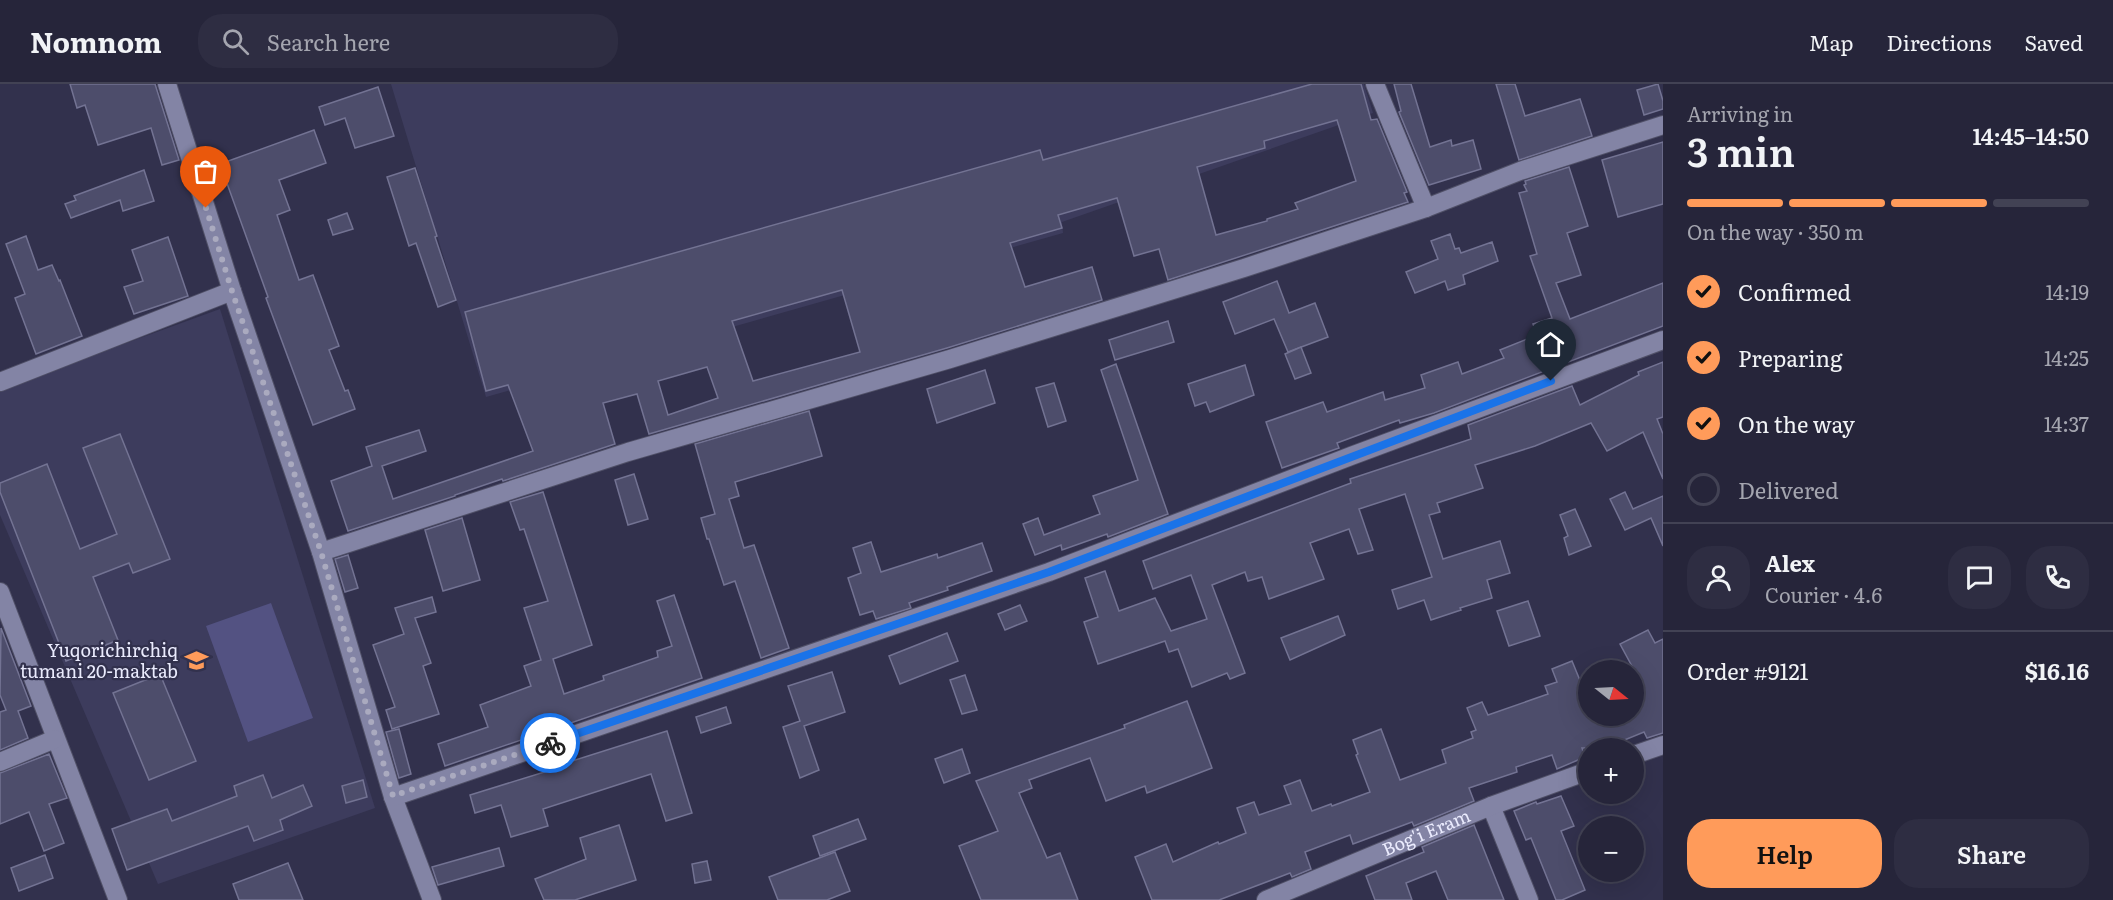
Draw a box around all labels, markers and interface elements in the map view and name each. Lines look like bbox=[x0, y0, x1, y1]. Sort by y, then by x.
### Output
search box bbox=[198, 14, 618, 68]
text: Nomnom bbox=[30, 20, 162, 62]
icon: search bbox=[219, 25, 252, 58]
text: Search here bbox=[267, 25, 390, 58]
text: Map bbox=[1809, 26, 1854, 57]
text: Directions bbox=[1887, 26, 1992, 57]
text: Saved bbox=[2025, 26, 2083, 57]
text: Arriving in bbox=[1687, 98, 1793, 128]
text: 14:45–14:50 bbox=[1973, 119, 2089, 152]
text: 3 min bbox=[1687, 121, 1795, 179]
pin bbox=[180, 146, 231, 208]
icon: bag bbox=[189, 155, 222, 188]
text: On the way · 350 m bbox=[1687, 216, 1864, 246]
icon: check bbox=[1687, 275, 1720, 308]
text: Confirmed bbox=[1738, 275, 1851, 308]
text: 14:19 bbox=[2045, 276, 2089, 306]
pin bbox=[1525, 319, 1576, 381]
icon: home bbox=[1534, 328, 1567, 361]
icon: check bbox=[1687, 341, 1720, 374]
text: Preparing bbox=[1738, 341, 1842, 374]
text: 14:25 bbox=[2044, 342, 2089, 372]
icon: check bbox=[1687, 407, 1720, 440]
text: On the way bbox=[1738, 407, 1855, 440]
text: 14:37 bbox=[2044, 408, 2089, 438]
text: Delivered bbox=[1738, 473, 1839, 506]
button: person bbox=[1687, 546, 1750, 609]
text: Alex bbox=[1765, 546, 1815, 579]
button: chat bbox=[1948, 546, 2011, 609]
button: phone bbox=[2026, 546, 2089, 609]
text: Courier · 4.6 bbox=[1765, 579, 1882, 609]
place label: Yuqorichirchiq tumani 20-maktab bbox=[20, 636, 178, 684]
school or university icon: Yuqorichirchiq tumani 20-maktab bbox=[183, 648, 209, 674]
text: Order #9121 bbox=[1687, 654, 1809, 687]
text: $16.16 bbox=[2025, 654, 2089, 687]
north arrow bbox=[1578, 660, 1644, 726]
map controls bbox=[1578, 660, 1644, 882]
courier bbox=[520, 713, 580, 773]
icon: bike bbox=[534, 727, 567, 760]
button: + bbox=[1578, 738, 1644, 804]
street label: Bog'i Eram bbox=[1378, 801, 1474, 862]
button: − bbox=[1578, 816, 1644, 882]
button: Help bbox=[1687, 819, 1882, 888]
button: Share bbox=[1894, 819, 2089, 888]

